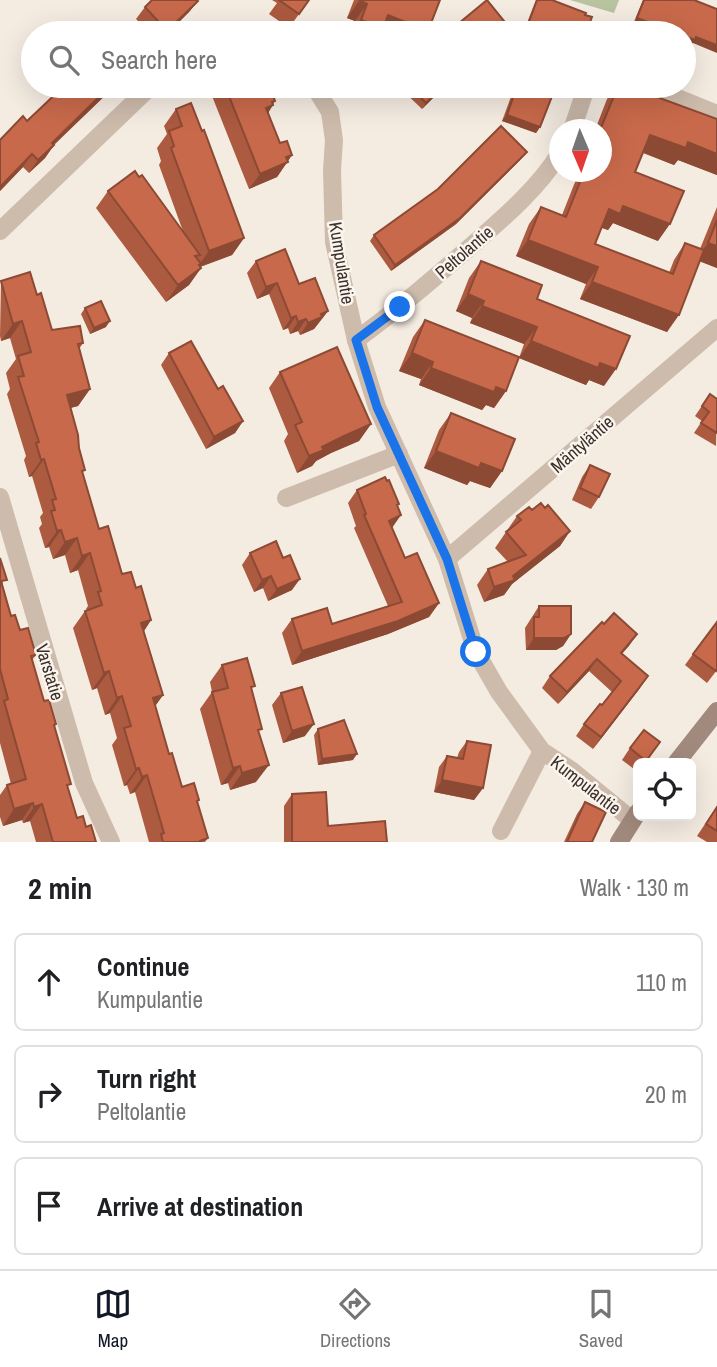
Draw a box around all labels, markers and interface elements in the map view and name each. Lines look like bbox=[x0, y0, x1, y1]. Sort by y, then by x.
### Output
search box bbox=[21, 21, 696, 98]
icon: search bbox=[45, 41, 83, 79]
text: Search here bbox=[101, 42, 217, 77]
north arrow bbox=[549, 119, 612, 182]
street label: Kumpulantie bbox=[323, 220, 361, 306]
street label: Peltolantie bbox=[429, 220, 499, 284]
route end bbox=[384, 291, 415, 322]
street label: Mäntyläntie bbox=[545, 410, 619, 478]
route start bbox=[460, 636, 491, 667]
street label: Varstatie bbox=[30, 641, 70, 703]
street label: Kumpulantie bbox=[546, 750, 626, 820]
map controls bbox=[633, 758, 696, 821]
button: locate bbox=[633, 758, 696, 821]
text: 2 min bbox=[28, 868, 92, 908]
text: Walk · 130 m bbox=[580, 872, 689, 903]
text: Continue bbox=[97, 949, 189, 984]
icon: ahead bbox=[30, 963, 68, 1001]
text: 110 m bbox=[636, 967, 687, 998]
text: Kumpulantie bbox=[97, 984, 203, 1015]
text: Turn right bbox=[97, 1061, 196, 1096]
icon: right bbox=[30, 1075, 68, 1113]
text: 20 m bbox=[645, 1079, 687, 1110]
text: Peltolantie bbox=[97, 1096, 186, 1127]
icon: arrive bbox=[30, 1187, 68, 1225]
text: Arrive at destination bbox=[97, 1189, 303, 1224]
tab: Map bbox=[94, 1285, 132, 1353]
tab: Directions bbox=[320, 1285, 391, 1353]
tab: Saved bbox=[579, 1285, 623, 1353]

